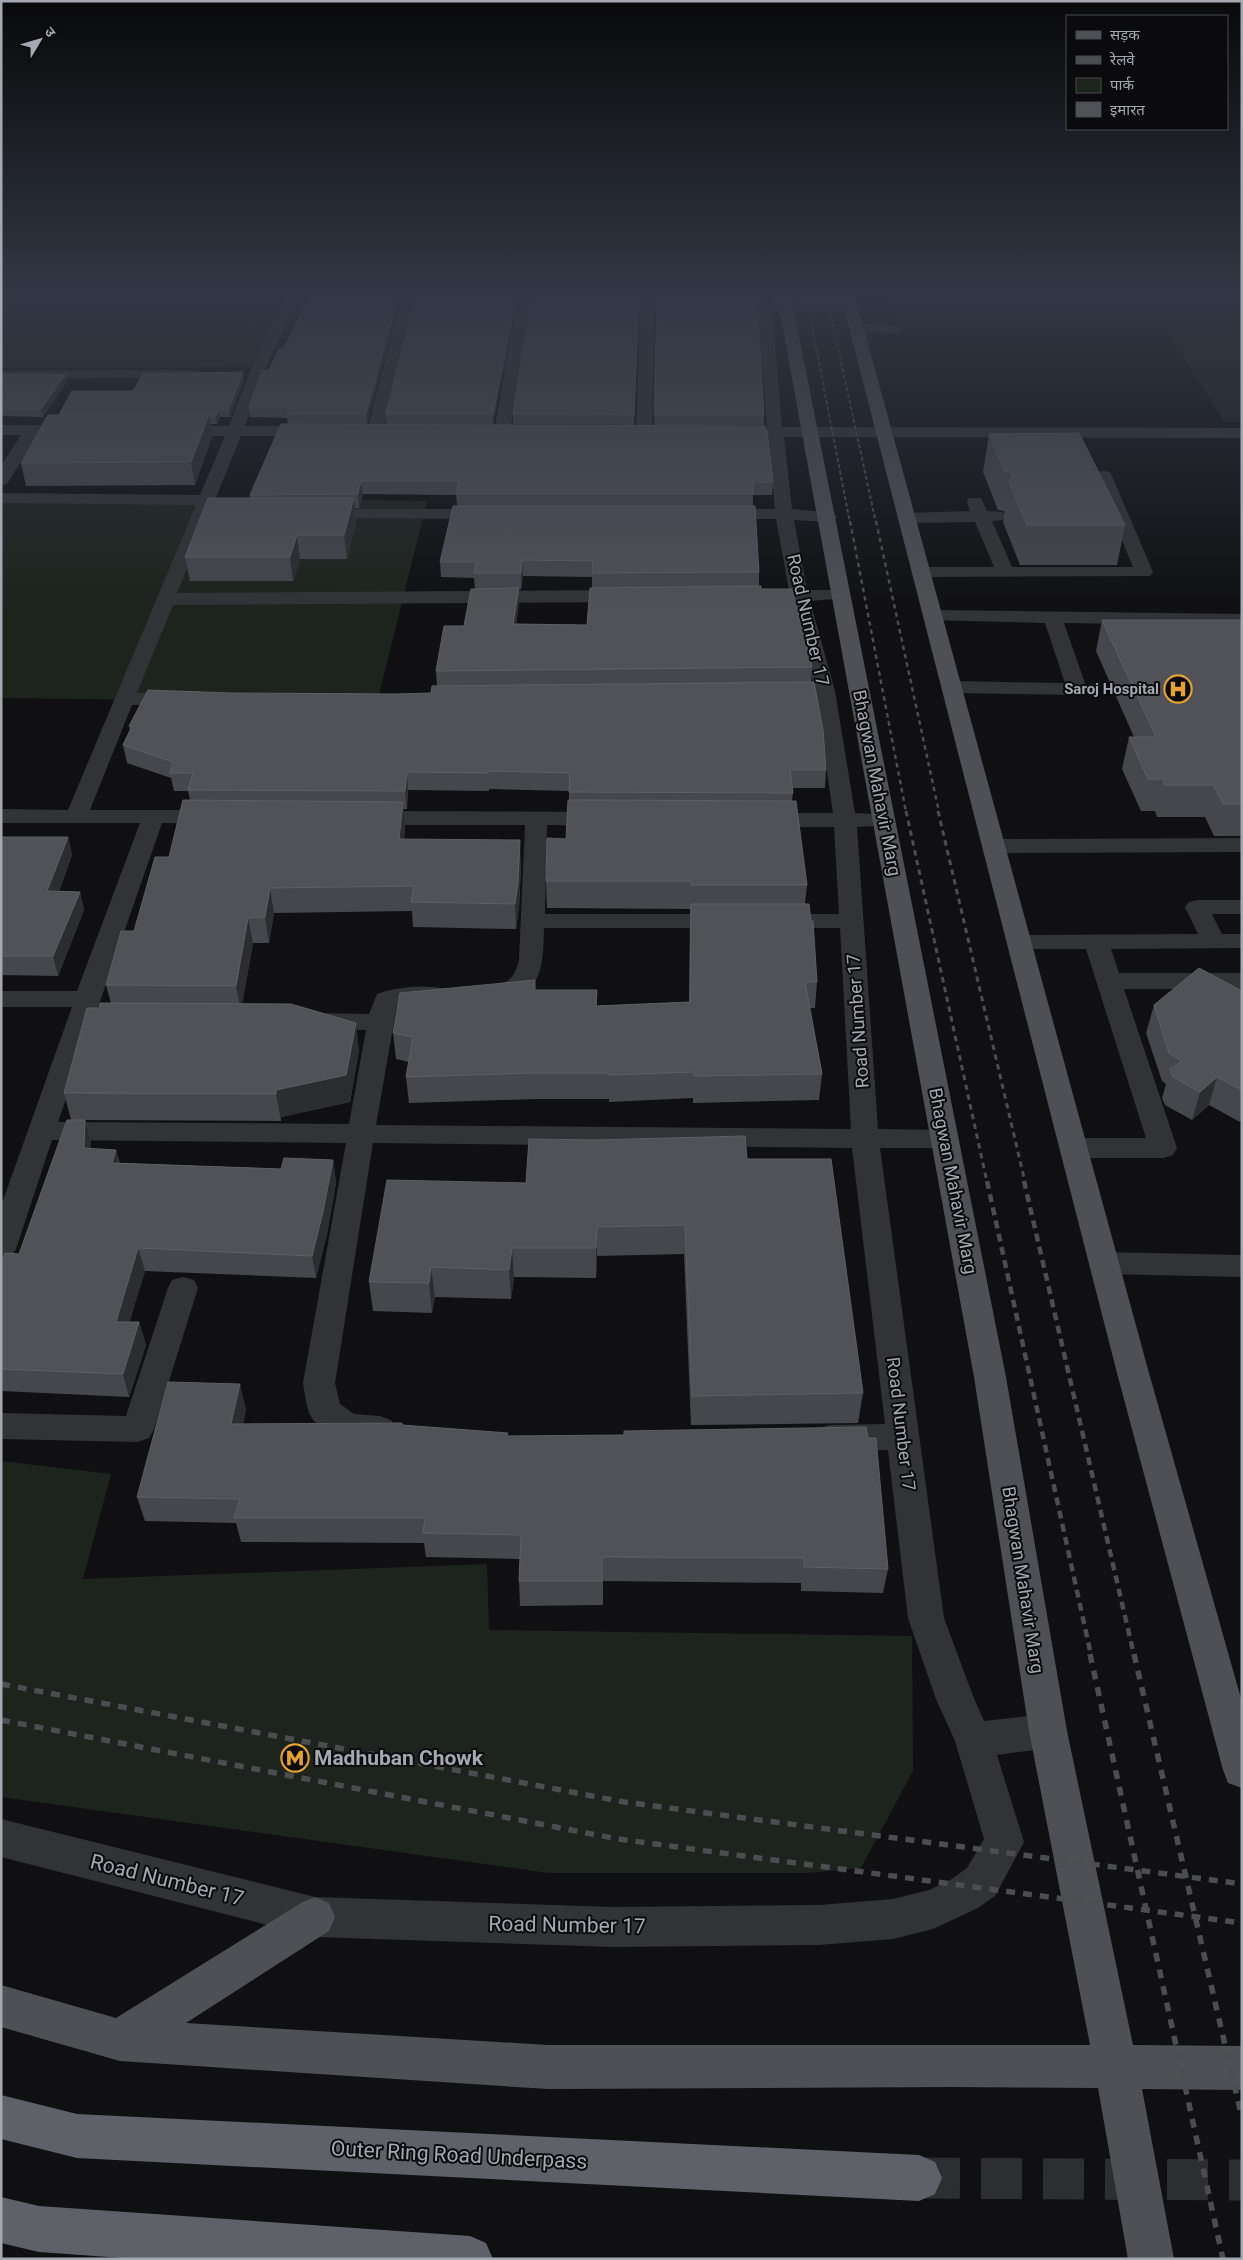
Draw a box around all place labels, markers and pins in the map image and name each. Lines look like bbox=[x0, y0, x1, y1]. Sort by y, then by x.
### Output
hospital icon: Saroj Hospital bbox=[1163, 674, 1193, 704]
place label: Saroj Hospital bbox=[1064, 680, 1159, 698]
metro station icon: Madhuban Chowk bbox=[280, 1743, 310, 1773]
place label: Madhuban Chowk bbox=[314, 1746, 484, 1770]

